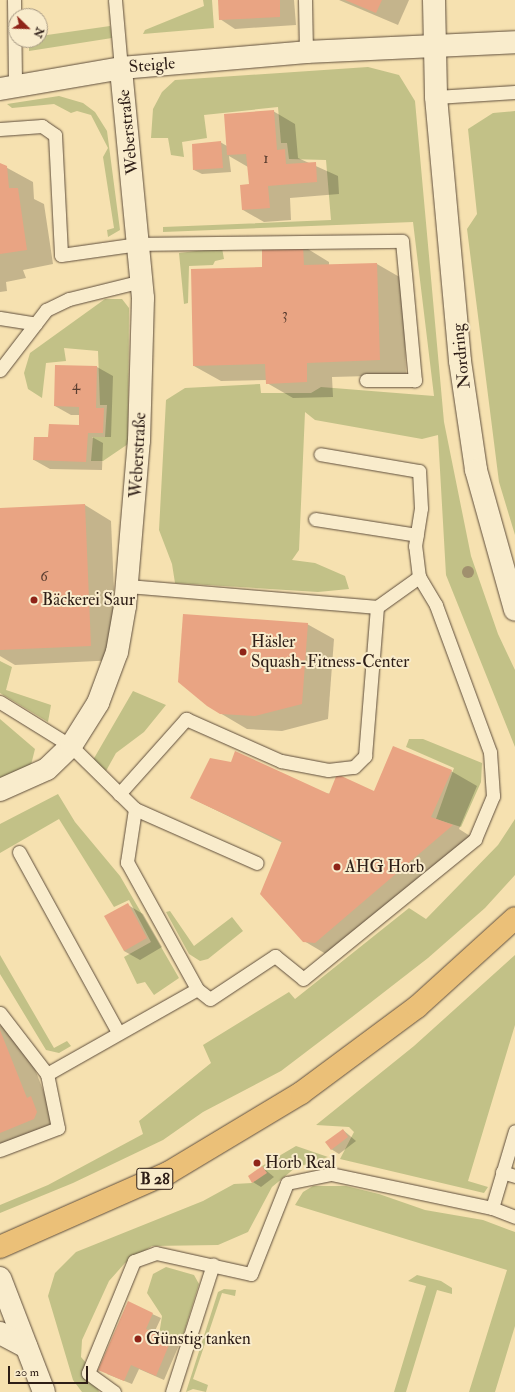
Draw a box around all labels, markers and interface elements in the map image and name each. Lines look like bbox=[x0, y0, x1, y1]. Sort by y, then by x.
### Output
north arrow bbox=[8, 8, 48, 48]
text: N bbox=[31, 25, 46, 40]
street label: Steigle bbox=[128, 53, 176, 77]
street label: Weberstraße bbox=[113, 88, 143, 176]
house number: 1 bbox=[263, 150, 269, 168]
house number: 3 bbox=[282, 306, 288, 324]
street label: Nordring bbox=[447, 322, 475, 390]
house number: 4 bbox=[72, 377, 80, 395]
street label: Weberstraße bbox=[126, 412, 150, 498]
house number: 6 bbox=[40, 568, 48, 586]
place label: Bäckerei Saur bbox=[42, 590, 135, 610]
marker: Bäckerei Saur bbox=[29, 595, 39, 605]
place label: Häsler Squash-Fitness-Center bbox=[251, 632, 409, 672]
marker: Häsler Squash-Fitness-Center bbox=[238, 647, 248, 657]
place label: AHG Horb bbox=[345, 857, 424, 877]
marker: AHG Horb bbox=[332, 862, 342, 872]
place label: Horb Real bbox=[265, 1153, 336, 1173]
marker: Horb Real bbox=[252, 1158, 262, 1168]
road number: B 28 bbox=[136, 1165, 174, 1193]
place label: Günstig tanken bbox=[146, 1329, 251, 1349]
marker: Günstig tanken bbox=[133, 1334, 143, 1344]
scale bar bbox=[10, 1358, 90, 1384]
text: 20 m bbox=[15, 1365, 39, 1380]

